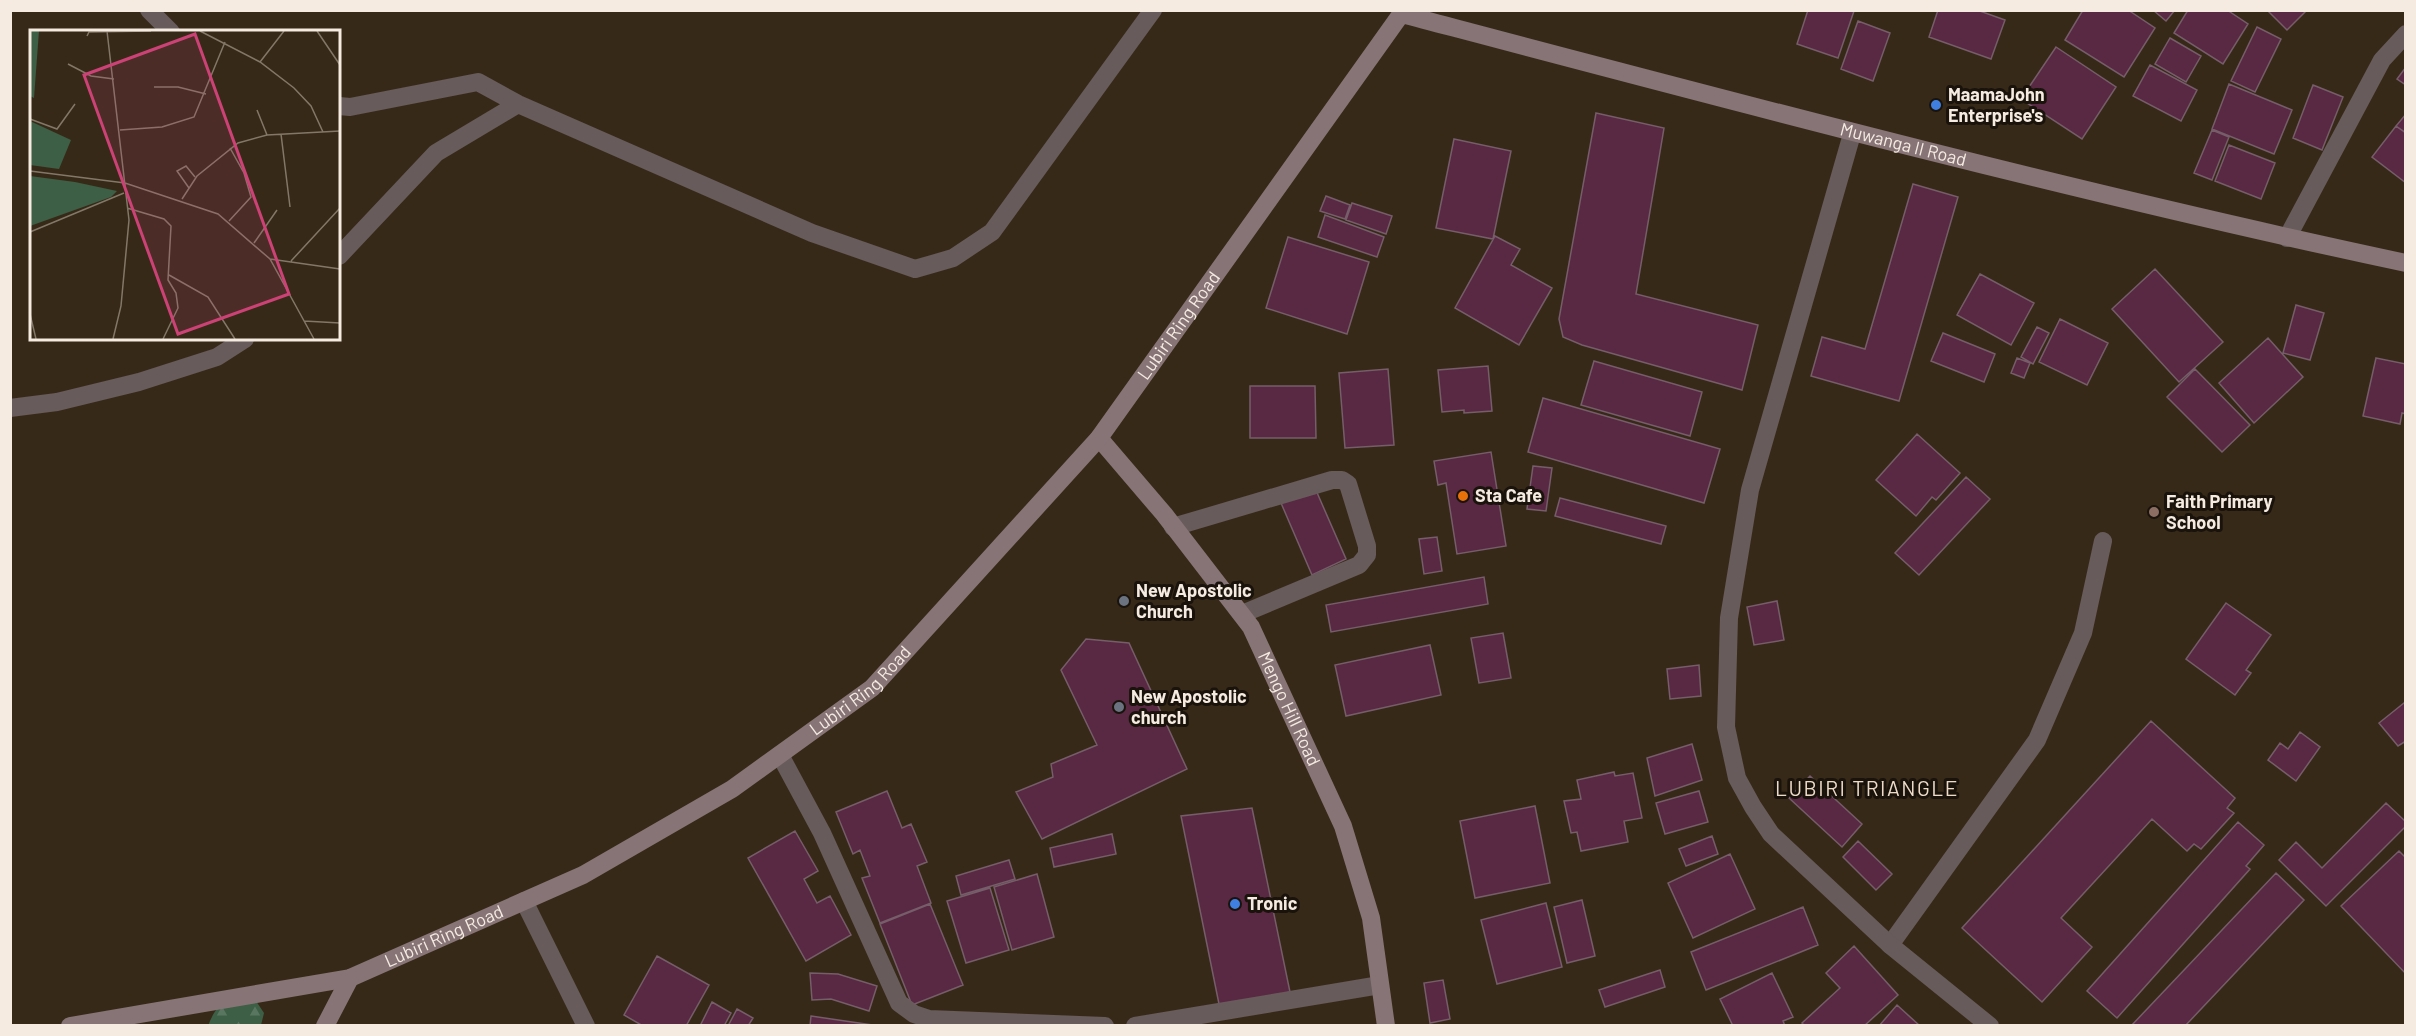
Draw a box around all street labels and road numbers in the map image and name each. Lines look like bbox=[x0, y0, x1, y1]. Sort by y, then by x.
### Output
street label: Muwanga II Road bbox=[1838, 117, 1969, 170]
street label: Lubiri Ring Road bbox=[1132, 267, 1224, 383]
street label: Lubiri Ring Road bbox=[805, 641, 915, 740]
street label: Mengo Hill Road bbox=[1254, 648, 1326, 769]
street label: Lubiri Ring Road bbox=[381, 900, 506, 971]

